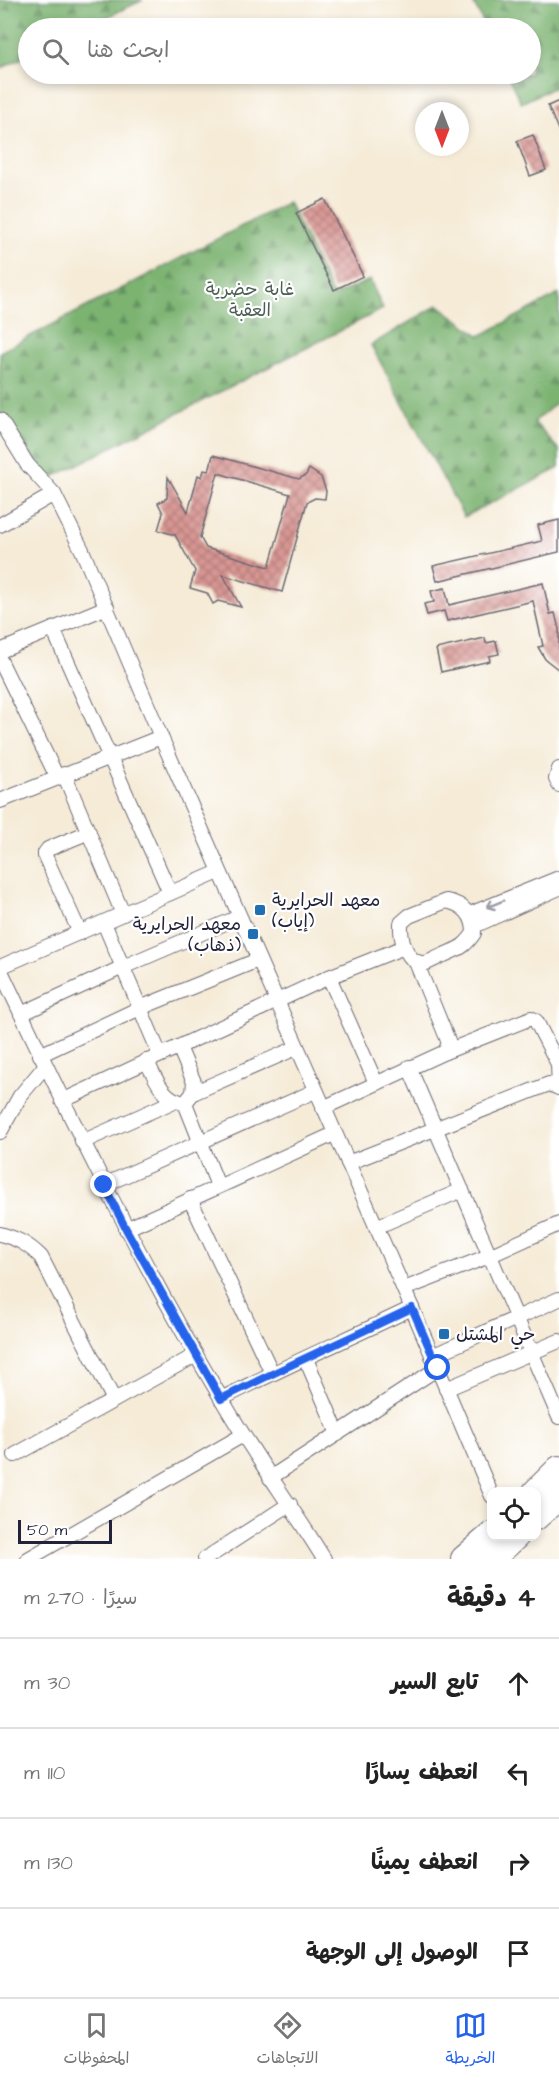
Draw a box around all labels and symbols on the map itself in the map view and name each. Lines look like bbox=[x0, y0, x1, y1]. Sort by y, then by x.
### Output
north arrow bbox=[415, 102, 469, 156]
park label: غابة حضرية العقبة bbox=[206, 277, 294, 323]
place label: معهد الحرايرية (إياب) bbox=[272, 888, 380, 934]
one-way arrow bbox=[486, 899, 505, 910]
marker: معهد الحرايرية (إياب) bbox=[253, 903, 267, 917]
place label: معهد الحرايرية (ذهاب) bbox=[133, 912, 241, 958]
marker: معهد الحرايرية (ذهاب) bbox=[246, 927, 260, 941]
route end bbox=[90, 1171, 116, 1197]
place label: حي المشتل bbox=[456, 1322, 535, 1350]
marker: حي المشتل bbox=[437, 1327, 451, 1341]
route start bbox=[424, 1354, 450, 1380]
scale bar bbox=[18, 1517, 112, 1544]

